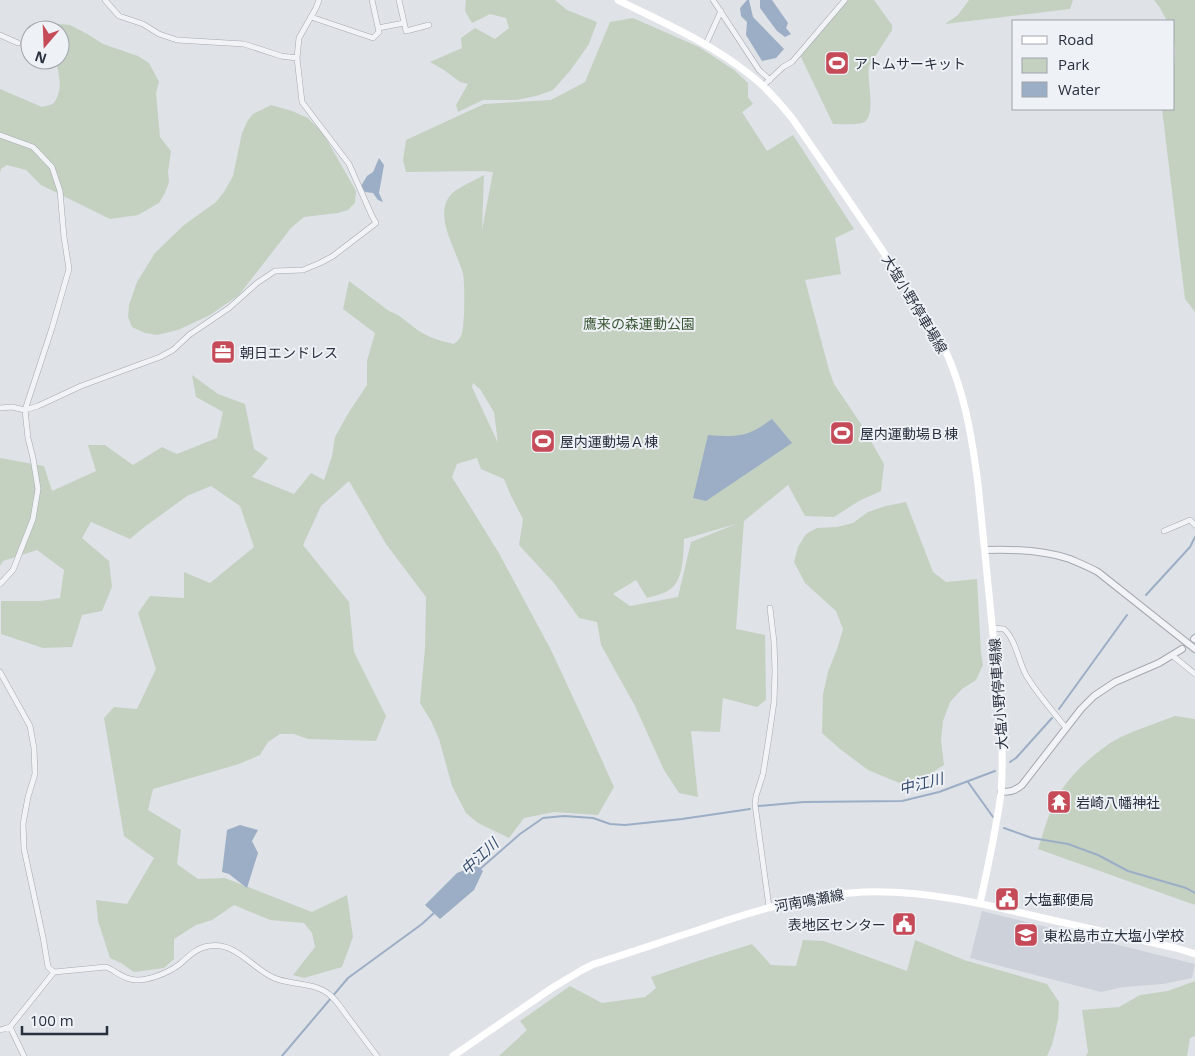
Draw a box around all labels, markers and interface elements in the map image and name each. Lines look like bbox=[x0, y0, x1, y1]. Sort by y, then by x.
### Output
north arrow bbox=[20, 20, 70, 70]
legend bbox=[1012, 20, 1175, 110]
text: Road bbox=[1058, 29, 1094, 49]
text: N bbox=[32, 47, 49, 69]
sports icon: アトムサーキット bbox=[824, 50, 850, 76]
place label: アトムサーキット bbox=[854, 54, 966, 73]
text: Park bbox=[1058, 54, 1089, 74]
text: Water bbox=[1058, 79, 1100, 99]
street label: 大塩小野停車場線 bbox=[878, 251, 952, 357]
park label: 鷹来の森運動公園 bbox=[583, 314, 695, 333]
office icon: 朝日エンドレス bbox=[210, 339, 236, 365]
place label: 朝日エンドレス bbox=[240, 343, 338, 362]
sports icon: 屋内運動場Ｂ棟 bbox=[829, 420, 855, 446]
place label: 屋内運動場Ｂ棟 bbox=[860, 424, 958, 443]
sports icon: 屋内運動場Ａ棟 bbox=[530, 428, 556, 454]
place label: 屋内運動場Ａ棟 bbox=[560, 432, 658, 451]
street label: 大塩小野停車場線 bbox=[985, 637, 1011, 751]
water label: 中江川 bbox=[897, 767, 947, 798]
temple icon: 岩崎八幡神社 bbox=[1046, 789, 1072, 815]
place label: 岩崎八幡神社 bbox=[1076, 793, 1160, 812]
water label: 中江川 bbox=[456, 832, 504, 879]
street label: 河南鳴瀬線 bbox=[773, 885, 845, 915]
public building icon: 大塩郵便局 bbox=[994, 886, 1020, 912]
place label: 大塩郵便局 bbox=[1024, 890, 1094, 909]
public building icon: 表地区センター bbox=[891, 911, 917, 937]
place label: 表地区センター bbox=[788, 915, 886, 934]
school or university icon: 東松島市立大塩小学校 bbox=[1013, 922, 1039, 948]
place label: 東松島市立大塩小学校 bbox=[1044, 926, 1184, 945]
scale bar bbox=[22, 1004, 108, 1036]
text: 100 m bbox=[30, 1010, 74, 1030]

